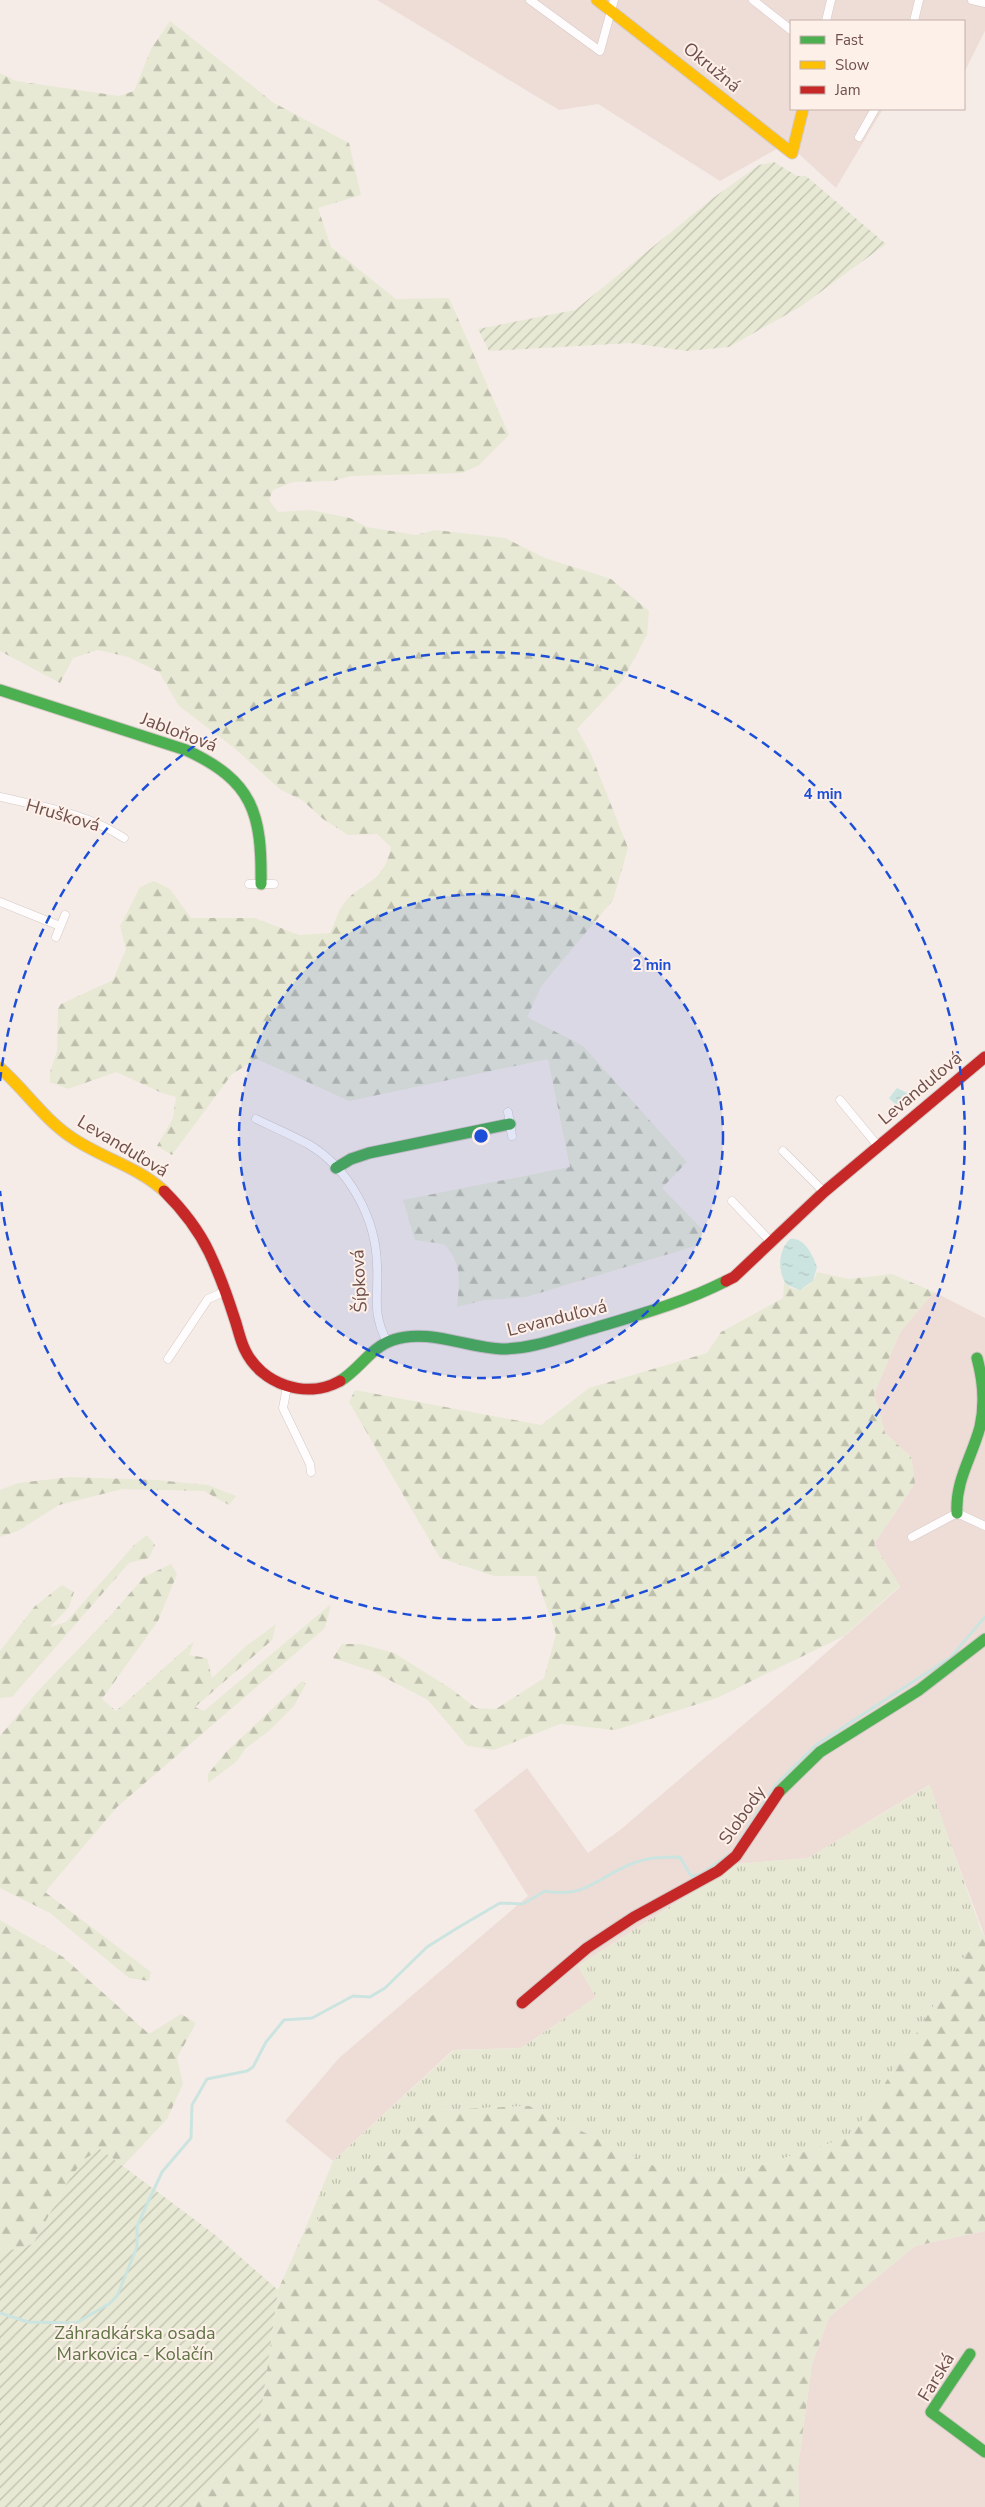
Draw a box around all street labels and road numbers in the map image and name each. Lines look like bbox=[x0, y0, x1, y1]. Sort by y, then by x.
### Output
street label: Okružná bbox=[678, 36, 746, 98]
street label: Jabloňová bbox=[136, 706, 221, 758]
street label: Hrušková bbox=[23, 793, 103, 837]
street label: Levanduľová bbox=[873, 1046, 967, 1130]
street label: Levanduľová bbox=[73, 1109, 173, 1183]
street label: Šípková bbox=[345, 1249, 373, 1313]
street label: Levanduľová bbox=[504, 1294, 610, 1342]
street label: Slobody bbox=[713, 1780, 771, 1849]
street label: Farská bbox=[912, 2348, 960, 2406]

